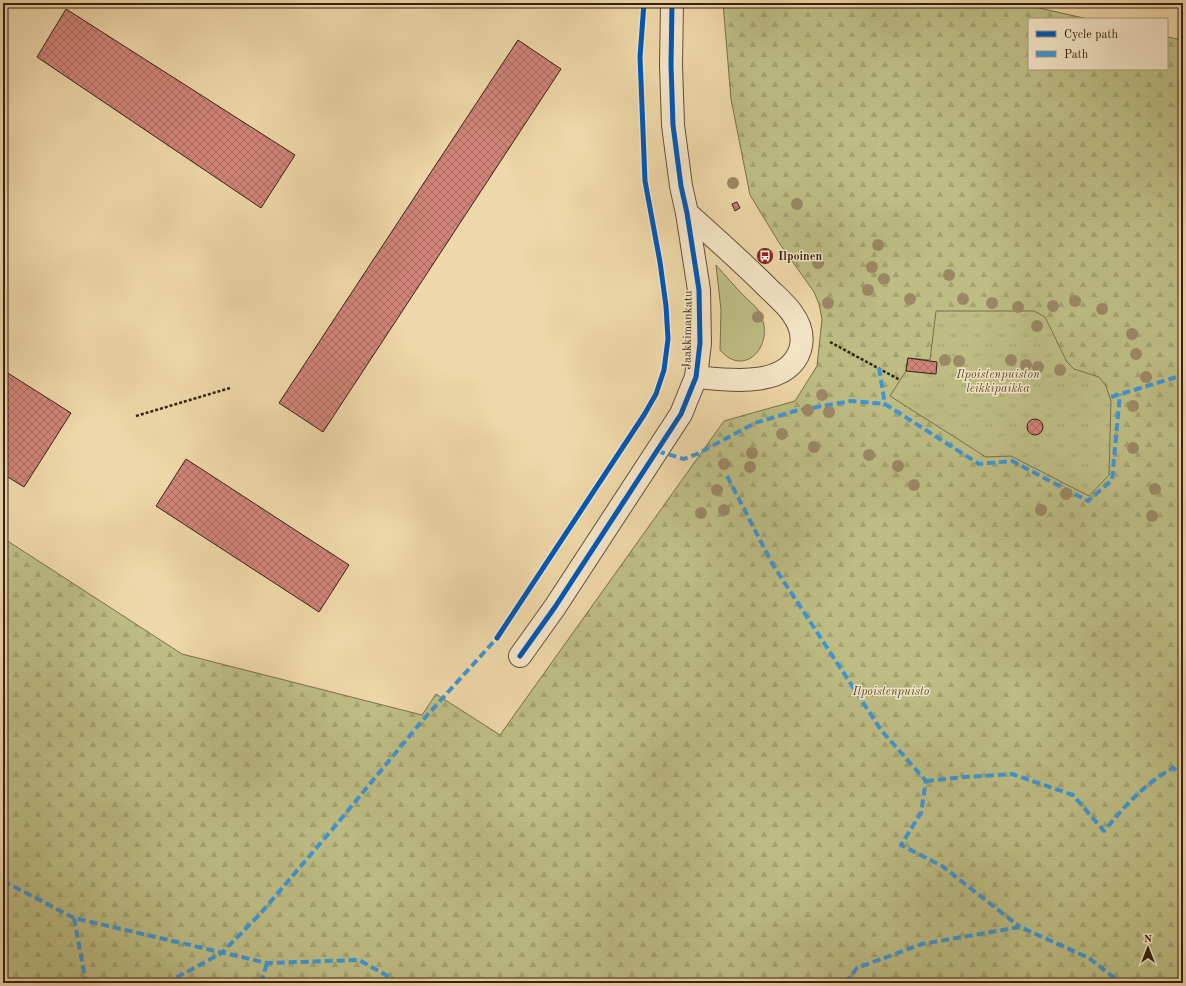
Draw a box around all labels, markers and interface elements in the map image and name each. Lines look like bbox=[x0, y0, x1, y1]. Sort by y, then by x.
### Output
legend bbox=[1028, 18, 1168, 70]
text: Cycle path bbox=[1064, 29, 1119, 41]
text: Path bbox=[1064, 49, 1089, 61]
bus stop icon: Ilpoinen bbox=[755, 246, 775, 266]
place label: Ilpoinen bbox=[778, 251, 822, 263]
street label: Jaakkimankatu bbox=[681, 290, 695, 370]
park label: Ilpoistenpuiston leikkipaikka bbox=[955, 369, 1040, 395]
park label: Ilpoistenpuisto bbox=[852, 686, 930, 698]
north arrow bbox=[1128, 928, 1168, 968]
text: N bbox=[1144, 934, 1153, 945]

